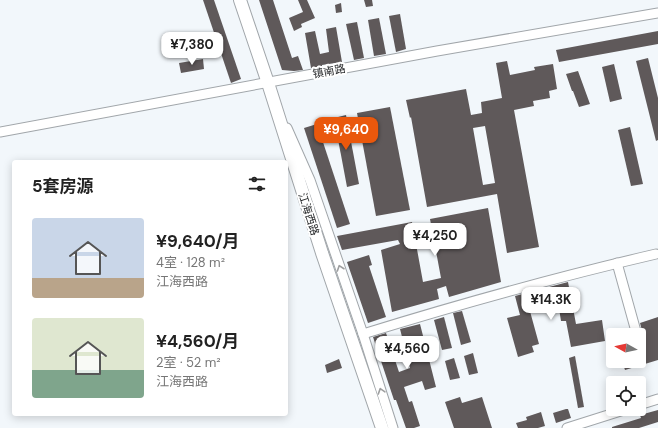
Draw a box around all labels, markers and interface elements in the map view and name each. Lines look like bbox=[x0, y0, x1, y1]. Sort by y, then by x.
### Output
pin: ¥7,380 bbox=[159, 32, 225, 66]
text: ¥7,380 bbox=[170, 36, 214, 53]
street label: 镇南路 bbox=[311, 61, 347, 81]
pin: ¥9,640 bbox=[313, 117, 379, 151]
text: ¥9,640 bbox=[323, 121, 369, 138]
icon: filters bbox=[246, 173, 268, 195]
text: 5套房源 bbox=[32, 175, 94, 197]
street label: 江海西路 bbox=[296, 191, 322, 237]
pin: ¥4,250 bbox=[402, 223, 468, 257]
text: ¥4,250 bbox=[413, 227, 457, 244]
text: ¥9,640/月 bbox=[156, 230, 239, 252]
icon: home bbox=[64, 234, 112, 282]
text: 4室 · 128 m² bbox=[156, 254, 225, 271]
one-way arrow bbox=[336, 264, 345, 271]
text: 江海西路 bbox=[156, 273, 208, 290]
pin: ¥14.3K bbox=[518, 287, 584, 321]
text: ¥14.3K bbox=[530, 291, 572, 308]
north arrow bbox=[606, 328, 646, 368]
map controls bbox=[606, 328, 646, 416]
text: ¥4,560/月 bbox=[156, 330, 239, 352]
icon: home bbox=[64, 334, 112, 382]
pin: ¥4,560 bbox=[374, 336, 440, 370]
text: ¥4,560 bbox=[384, 340, 430, 357]
text: 2室 · 52 m² bbox=[156, 354, 221, 371]
text: 江海西路 bbox=[156, 373, 208, 390]
button: locate bbox=[606, 376, 646, 416]
one-way arrow bbox=[378, 388, 386, 395]

